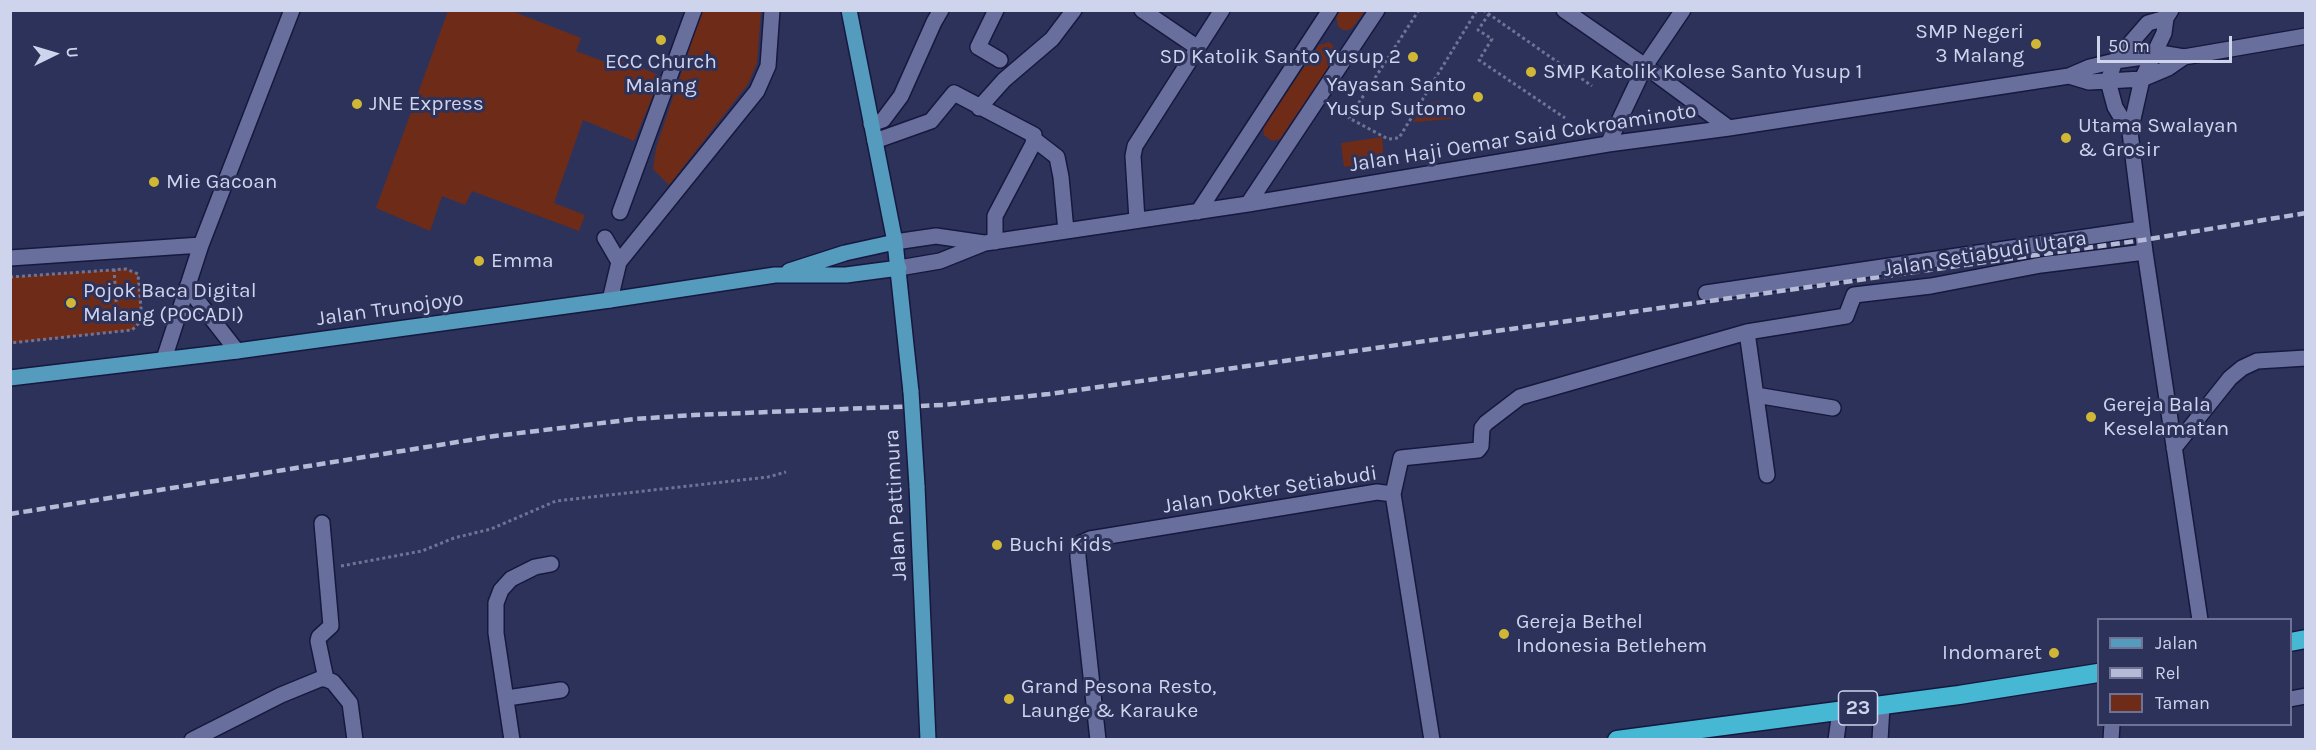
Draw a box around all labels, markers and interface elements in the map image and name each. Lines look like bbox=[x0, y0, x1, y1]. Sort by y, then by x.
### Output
place label: SMP Negeri 3 Malang bbox=[1915, 19, 2024, 69]
north arrow bbox=[24, 24, 84, 84]
scale bar bbox=[2100, 24, 2235, 62]
marker: ECC Church Malang bbox=[654, 33, 668, 47]
text: 50 m bbox=[2108, 35, 2150, 57]
marker: SMP Negeri 3 Malang bbox=[2029, 37, 2043, 51]
place label: SD Katolik Santo Yusup 2 bbox=[1160, 44, 1401, 70]
text: U bbox=[62, 46, 82, 59]
place label: ECC Church Malang bbox=[605, 49, 717, 99]
marker: SD Katolik Santo Yusup 2 bbox=[1406, 50, 1420, 64]
place label: SMP Katolik Kolese Santo Yusup 1 bbox=[1543, 59, 1863, 85]
marker: SMP Katolik Kolese Santo Yusup 1 bbox=[1524, 65, 1538, 79]
place label: Yayasan Santo Yusup Sutomo bbox=[1326, 72, 1466, 122]
marker: Yayasan Santo Yusup Sutomo bbox=[1471, 90, 1485, 104]
place label: JNE Express bbox=[369, 91, 484, 117]
marker: JNE Express bbox=[350, 97, 364, 111]
street label: Jalan Haji Oemar Said Cokroaminoto bbox=[1348, 98, 1698, 178]
place label: Utama Swalayan & Grosir bbox=[2078, 113, 2238, 163]
marker: Utama Swalayan & Grosir bbox=[2059, 131, 2073, 145]
place label: Mie Gacoan bbox=[166, 169, 277, 195]
marker: Mie Gacoan bbox=[147, 175, 161, 189]
street label: Jalan Setiabudi Utara bbox=[1882, 225, 2088, 283]
place label: Emma bbox=[491, 248, 554, 274]
marker: Emma bbox=[472, 254, 486, 268]
place label: Pojok Baca Digital Malang (POCADI) bbox=[83, 278, 257, 328]
street label: Jalan Trunojoyo bbox=[315, 286, 465, 332]
marker: Pojok Baca Digital Malang (POCADI) bbox=[64, 296, 78, 310]
place label: Gereja Bala Keselamatan bbox=[2103, 392, 2229, 442]
marker: Gereja Bala Keselamatan bbox=[2084, 410, 2098, 424]
street label: Jalan Pattimura bbox=[879, 429, 913, 581]
street label: Jalan Dokter Setiabudi bbox=[1161, 461, 1379, 519]
place label: Buchi Kids bbox=[1009, 532, 1112, 558]
marker: Buchi Kids bbox=[990, 538, 1004, 552]
place label: Gereja Bethel Indonesia Betlehem bbox=[1516, 609, 1707, 659]
legend bbox=[2097, 618, 2292, 726]
marker: Gereja Bethel Indonesia Betlehem bbox=[1497, 627, 1511, 641]
text: Jalan bbox=[2155, 632, 2198, 654]
place label: Indomaret bbox=[1942, 640, 2042, 666]
marker: Indomaret bbox=[2047, 646, 2061, 660]
text: Rel bbox=[2155, 662, 2180, 684]
place label: Grand Pesona Resto, Launge & Karauke bbox=[1021, 674, 1216, 724]
road number: 23 bbox=[1838, 691, 1878, 725]
marker: Grand Pesona Resto, Launge & Karauke bbox=[1002, 692, 1016, 706]
text: Taman bbox=[2155, 692, 2210, 714]

